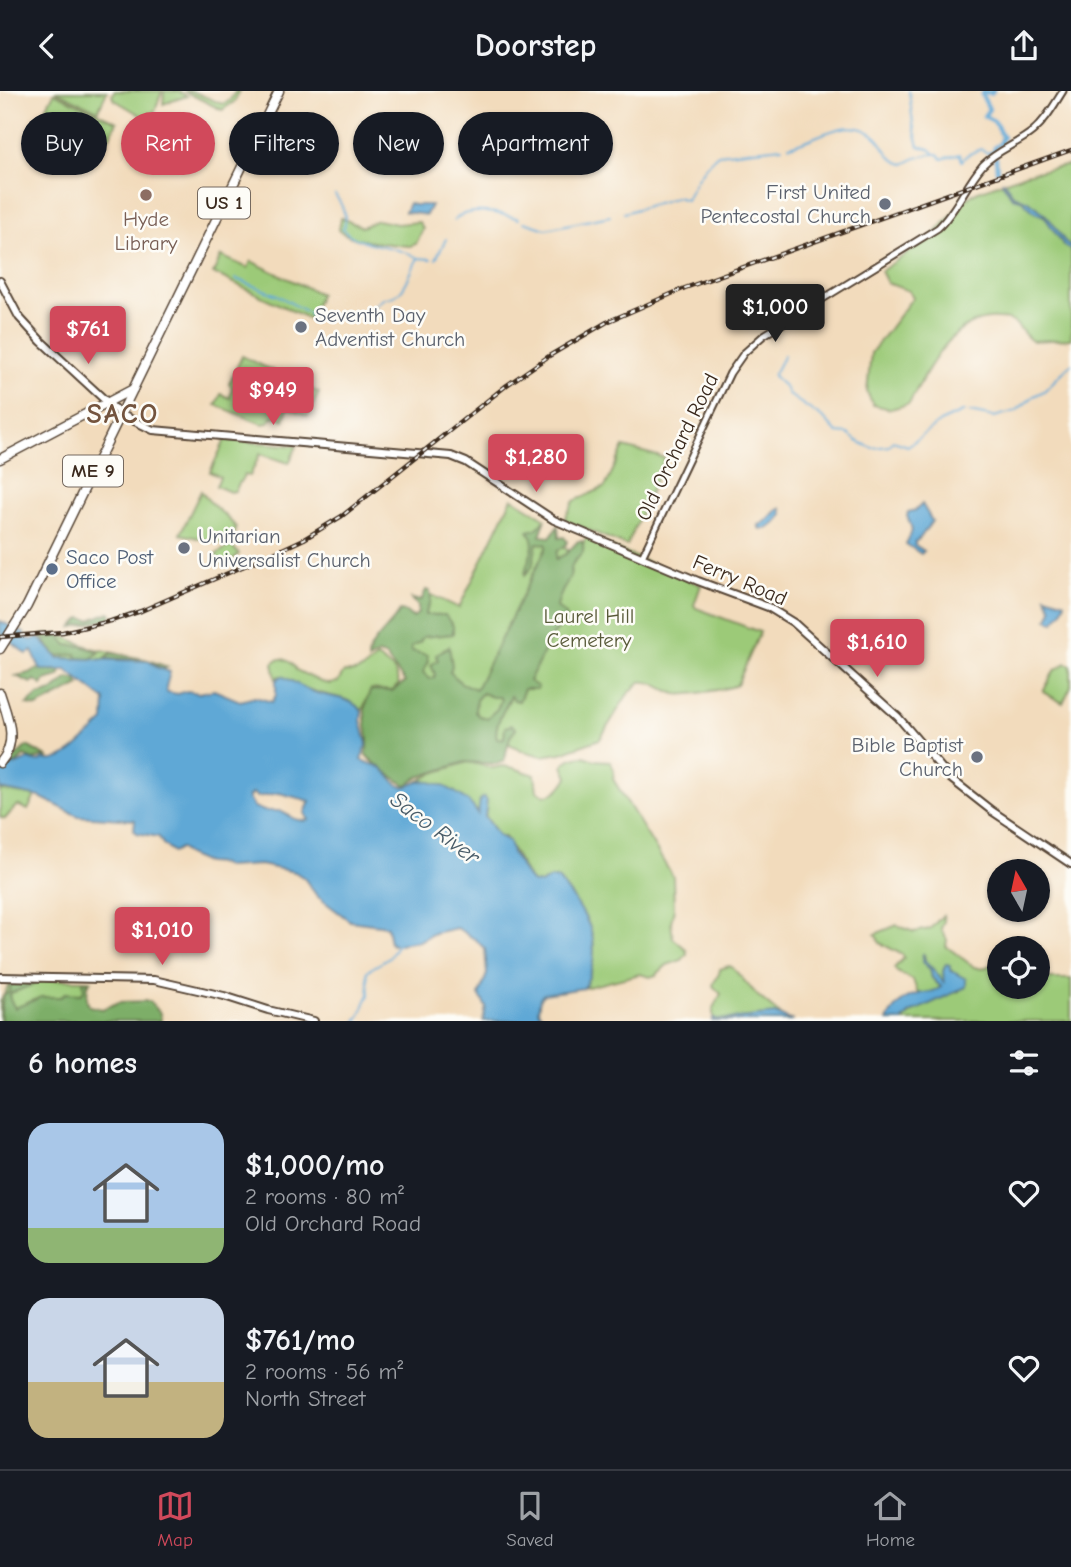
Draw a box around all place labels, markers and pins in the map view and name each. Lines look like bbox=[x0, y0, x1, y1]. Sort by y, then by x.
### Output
place label: First United Pentecostal Church bbox=[700, 180, 871, 228]
marker: Hyde Library bbox=[138, 187, 154, 203]
marker: First United Pentecostal Church bbox=[877, 196, 893, 212]
place label: Hyde Library bbox=[115, 207, 178, 255]
pin: $1,000 bbox=[718, 285, 832, 344]
place label: Seventh Day Adventist Church bbox=[315, 303, 465, 351]
pin: $761 bbox=[47, 307, 129, 366]
marker: Seventh Day Adventist Church bbox=[293, 319, 309, 335]
pin: $949 bbox=[232, 367, 314, 427]
pin: $1,280 bbox=[479, 435, 593, 494]
place label: Unitarian Universalist Church bbox=[198, 524, 371, 572]
marker: Unitarian Universalist Church bbox=[176, 540, 192, 556]
place label: Saco Post Office bbox=[66, 545, 154, 593]
marker: Saco Post Office bbox=[44, 561, 60, 577]
pin: $1,610 bbox=[820, 619, 934, 679]
place label: Bible Baptist Church bbox=[852, 733, 964, 781]
marker: Bible Baptist Church bbox=[969, 749, 985, 765]
pin: $1,010 bbox=[105, 907, 219, 967]

